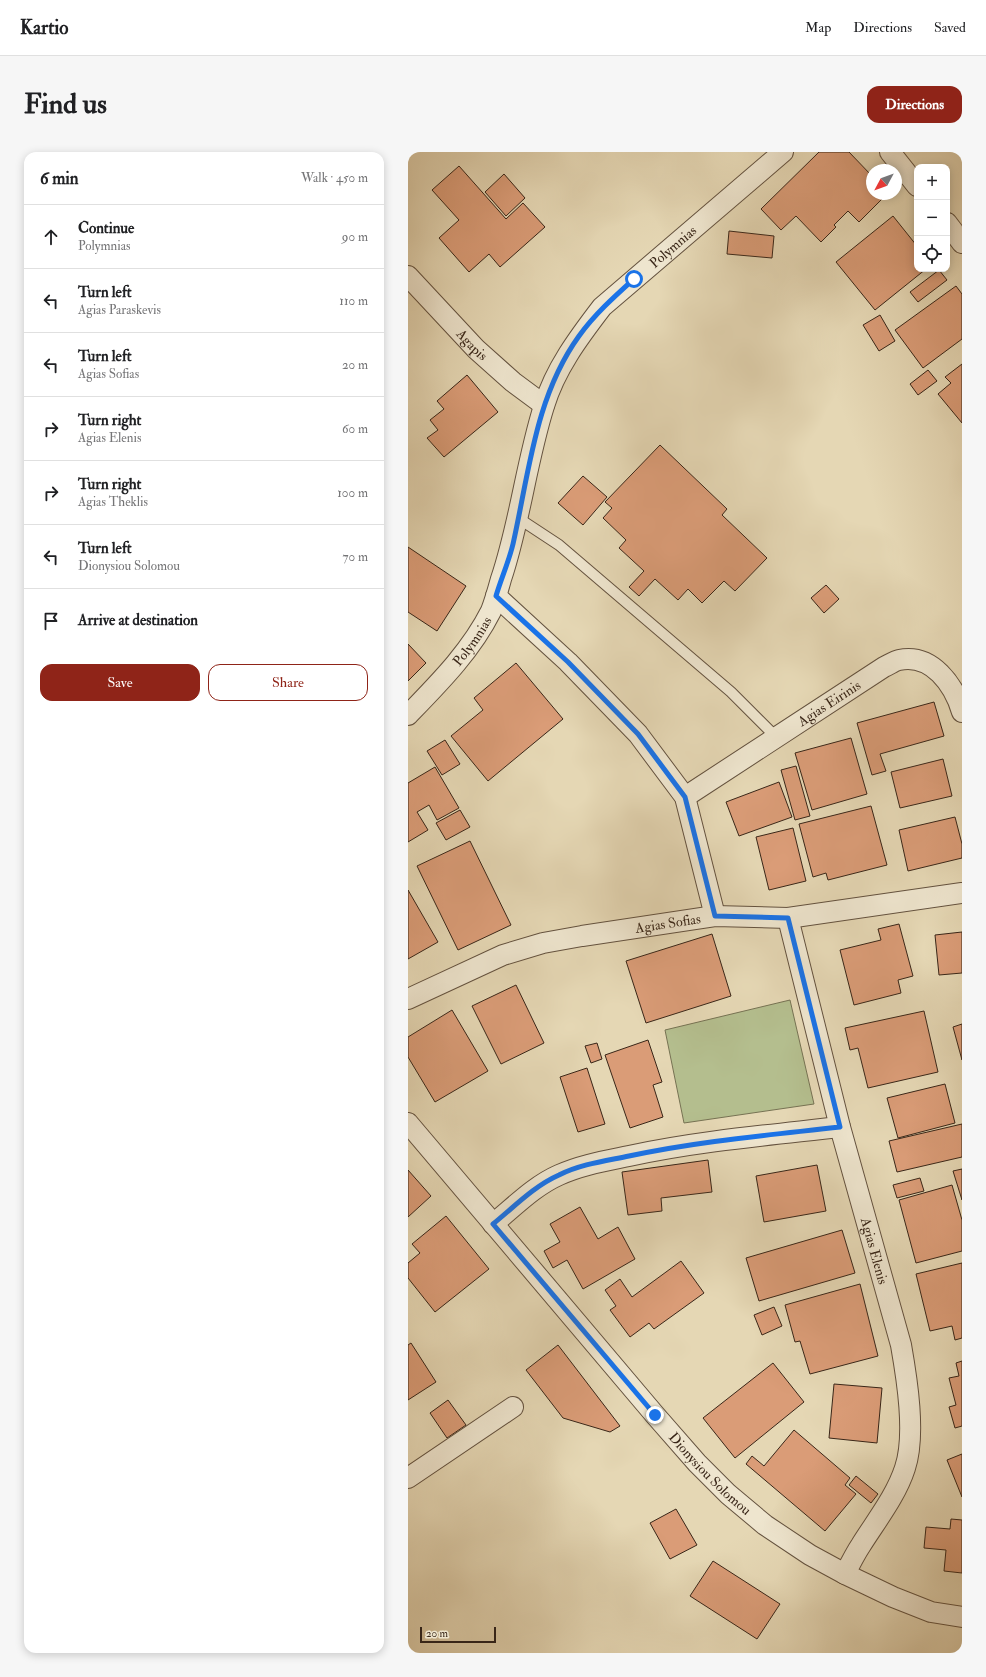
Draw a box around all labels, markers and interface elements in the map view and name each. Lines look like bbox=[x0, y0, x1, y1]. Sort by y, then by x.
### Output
text: Kartio bbox=[20, 16, 68, 40]
text: Map bbox=[805, 19, 831, 36]
text: Directions bbox=[853, 19, 912, 36]
text: Saved bbox=[934, 19, 966, 36]
button: Directions bbox=[867, 86, 962, 123]
text: Find us bbox=[24, 87, 107, 122]
north arrow bbox=[866, 164, 902, 200]
map controls bbox=[914, 164, 950, 272]
button: + bbox=[914, 164, 950, 200]
text: 6 min bbox=[40, 168, 79, 189]
text: Walk · 450 m bbox=[301, 170, 368, 186]
button: − bbox=[914, 200, 950, 236]
text: Continue bbox=[78, 219, 134, 238]
street label: Polymnias bbox=[646, 221, 700, 271]
icon: ahead bbox=[40, 226, 62, 248]
text: 90 m bbox=[342, 229, 368, 245]
button: locate bbox=[914, 236, 950, 272]
text: Polymnias bbox=[78, 238, 130, 254]
route start bbox=[625, 270, 643, 288]
text: Turn left bbox=[78, 283, 132, 302]
icon: left bbox=[40, 290, 62, 312]
text: 110 m bbox=[339, 293, 368, 309]
text: Agias Paraskevis bbox=[78, 302, 161, 318]
street label: Agapis bbox=[453, 325, 491, 364]
text: Turn left bbox=[78, 347, 132, 366]
icon: left bbox=[40, 354, 62, 376]
text: 20 m bbox=[342, 357, 368, 373]
text: Agias Sofias bbox=[78, 366, 139, 382]
text: Turn right bbox=[78, 411, 141, 430]
icon: right bbox=[40, 418, 62, 440]
text: 60 m bbox=[342, 421, 368, 437]
text: Agias Elenis bbox=[78, 430, 141, 446]
text: Turn right bbox=[78, 475, 141, 494]
icon: right bbox=[40, 482, 62, 504]
text: 100 m bbox=[337, 485, 368, 501]
text: Agias Theklis bbox=[78, 494, 148, 510]
text: Turn left bbox=[78, 539, 132, 558]
icon: left bbox=[40, 546, 62, 568]
text: 70 m bbox=[343, 549, 368, 565]
text: Dionysiou Solomou bbox=[78, 558, 180, 574]
icon: arrive bbox=[40, 610, 62, 632]
text: Arrive at destination bbox=[78, 611, 198, 630]
street label: Polymnias bbox=[449, 613, 495, 669]
button: Save bbox=[40, 664, 200, 701]
button: Share bbox=[208, 664, 368, 701]
street label: Agias Eirinis bbox=[794, 676, 864, 730]
street label: Agias Sofias bbox=[633, 910, 702, 937]
street label: Agias Elenis bbox=[857, 1215, 892, 1286]
route end bbox=[646, 1406, 664, 1424]
street label: Dionysiou Solomou bbox=[665, 1429, 755, 1518]
scale bar bbox=[420, 1625, 496, 1644]
text: 20 m bbox=[426, 1627, 448, 1640]

